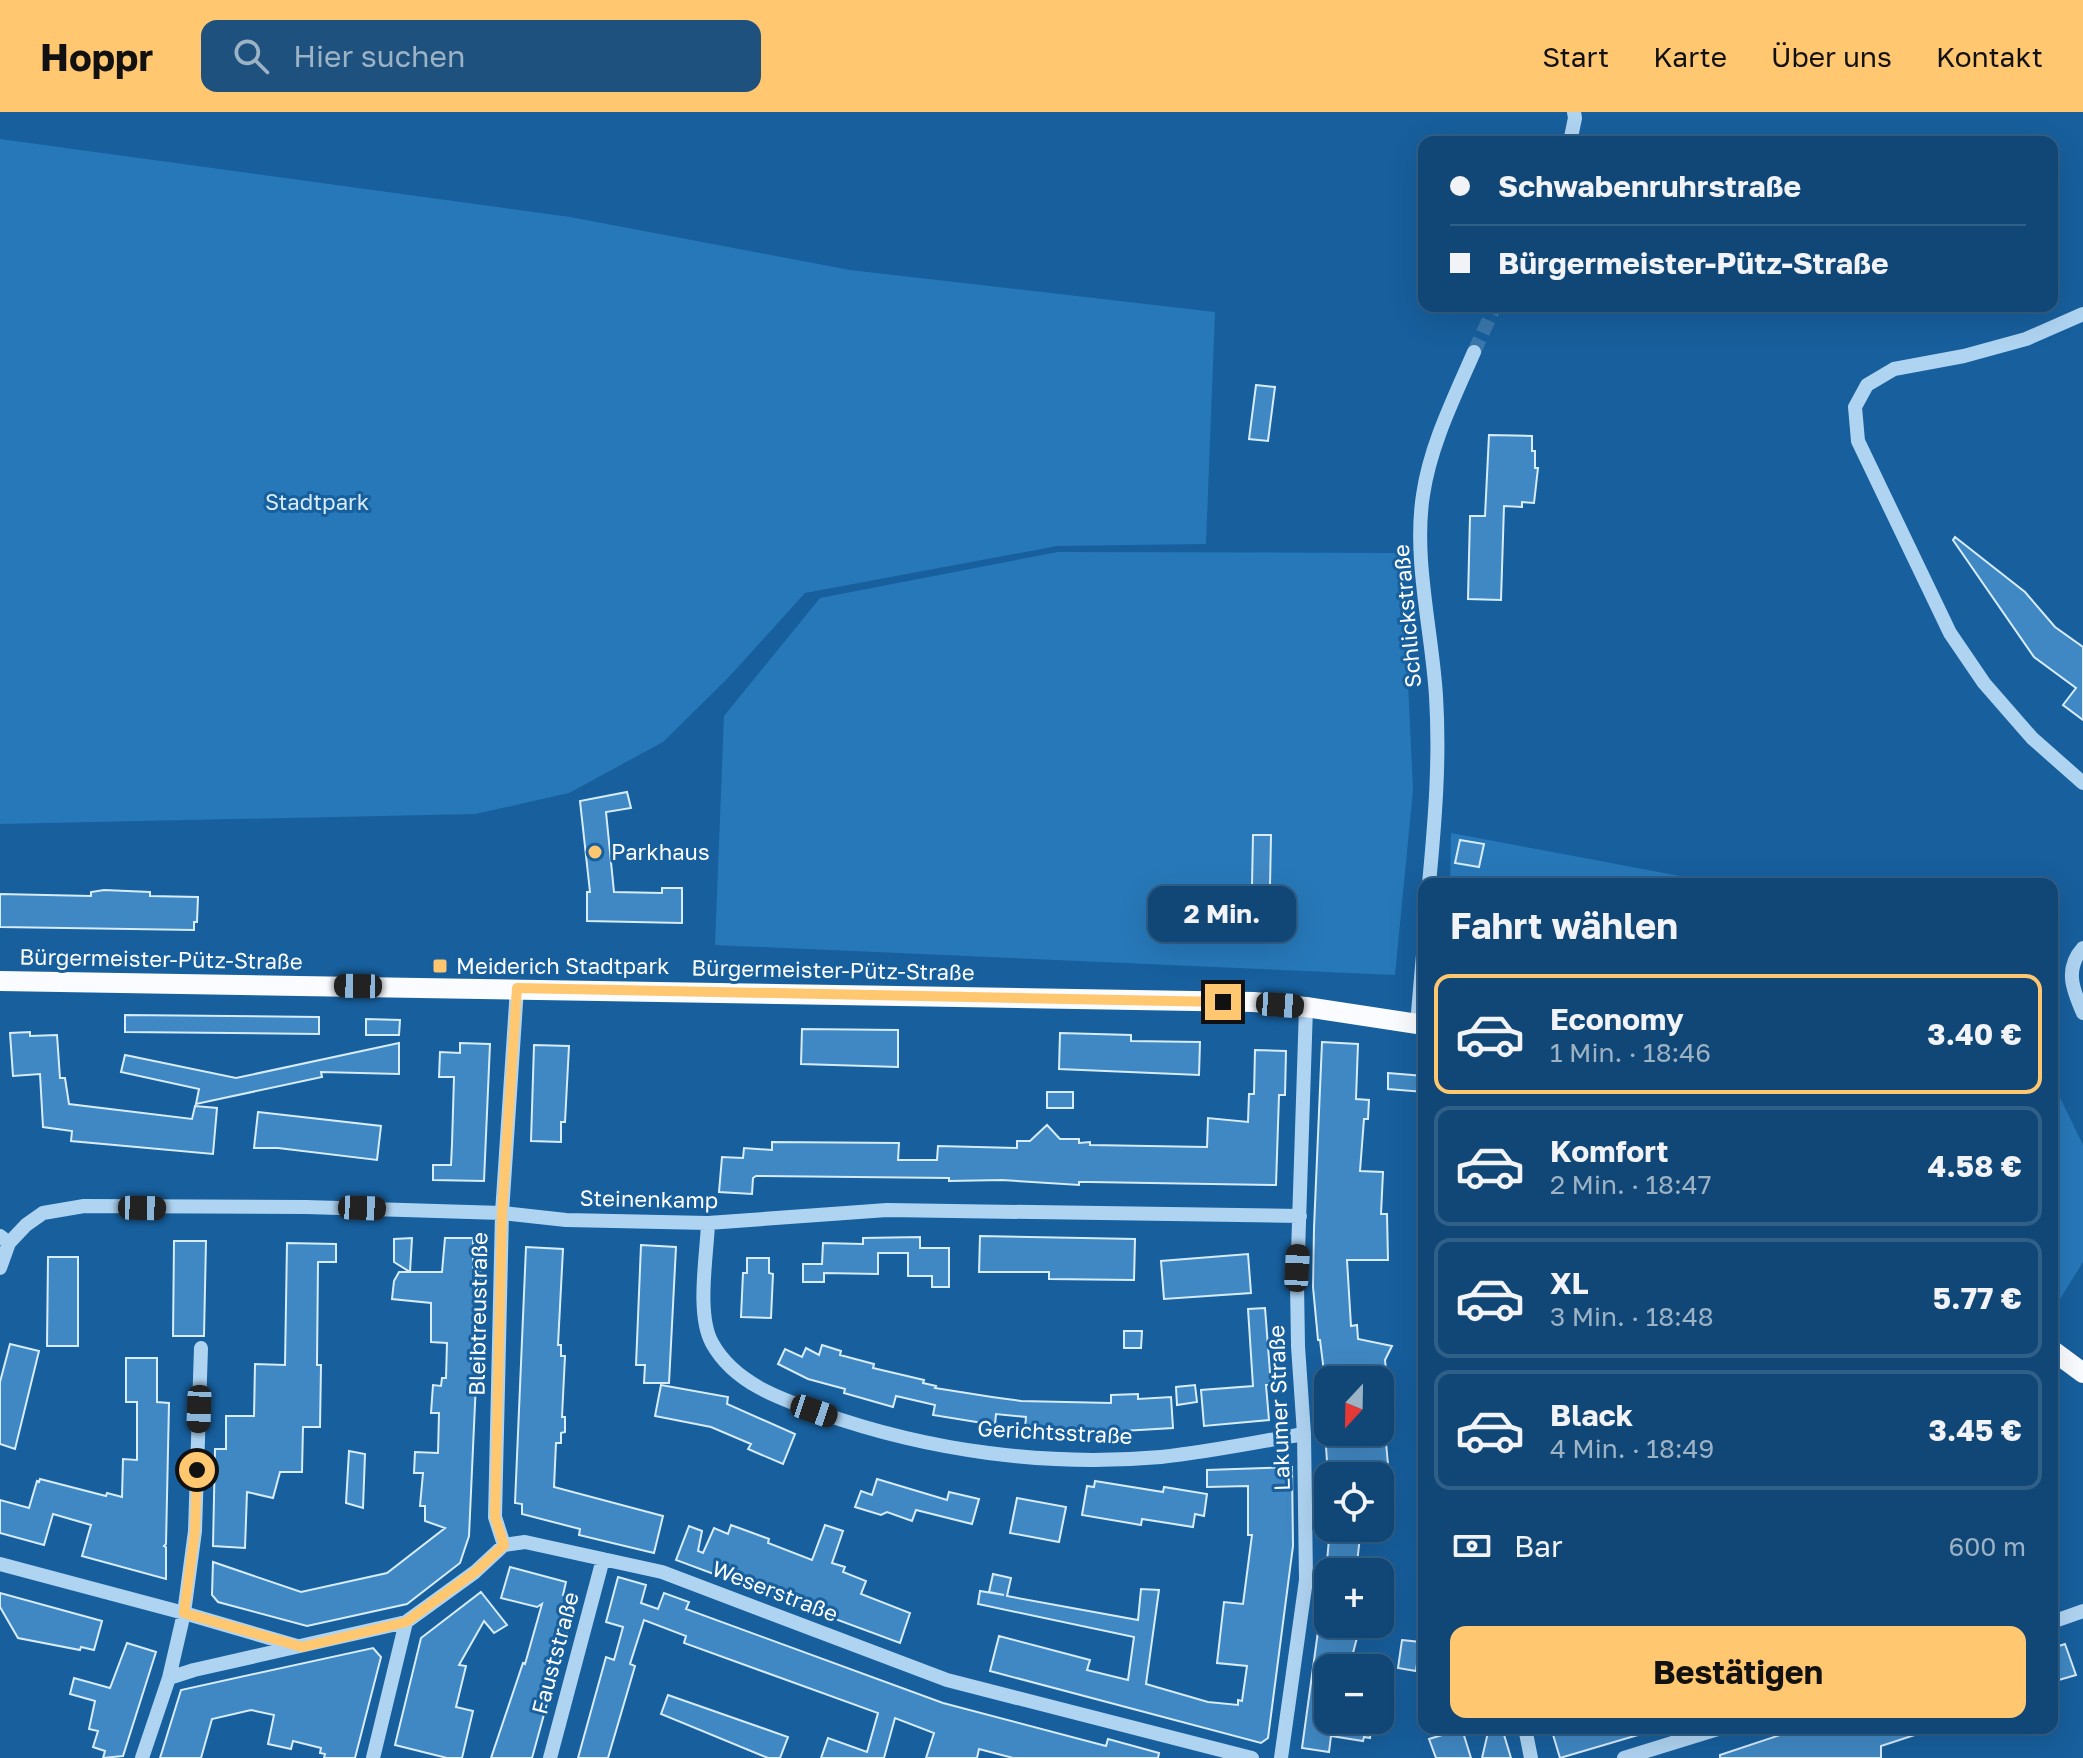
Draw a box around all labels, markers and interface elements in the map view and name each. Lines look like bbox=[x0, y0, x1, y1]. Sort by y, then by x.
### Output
search box bbox=[201, 20, 761, 92]
text: Hoppr bbox=[40, 34, 153, 79]
icon: search bbox=[229, 34, 273, 78]
text: Hier suchen bbox=[293, 38, 465, 74]
text: Start bbox=[1542, 40, 1609, 73]
text: Karte bbox=[1653, 40, 1727, 73]
text: Über uns bbox=[1771, 40, 1892, 73]
text: Kontakt bbox=[1936, 40, 2043, 73]
text: Schwabenruhrstraße bbox=[1498, 168, 1801, 204]
text: Bürgermeister-Pütz-Straße bbox=[1498, 245, 1889, 281]
park label: Stadtpark bbox=[265, 488, 369, 515]
street label: Schlickstraße bbox=[1387, 543, 1426, 689]
place label: Parkhaus bbox=[611, 838, 710, 865]
marker: Parkhaus bbox=[586, 843, 604, 861]
callout: 2 Min. bbox=[1149, 886, 1297, 942]
text: 2 Min. bbox=[1184, 898, 1260, 929]
text: Fahrt wählen bbox=[1450, 904, 1678, 947]
street label: Bürgermeister-Pütz-Straße bbox=[19, 943, 303, 974]
place label: Meiderich Stadtpark bbox=[456, 952, 670, 979]
street label: Bürgermeister-Pütz-Straße bbox=[691, 954, 975, 985]
marker: Meiderich Stadtpark bbox=[431, 957, 449, 975]
car bbox=[334, 974, 382, 998]
route end bbox=[1205, 984, 1241, 1020]
car bbox=[1255, 991, 1305, 1019]
icon: car bbox=[1454, 998, 1526, 1070]
text: Economy bbox=[1550, 1001, 1684, 1037]
text: 3.40 € bbox=[1927, 1016, 2022, 1052]
text: 1 Min. · 18:46 bbox=[1550, 1037, 1711, 1068]
icon: car bbox=[1454, 1130, 1526, 1202]
text: Komfort bbox=[1550, 1133, 1669, 1169]
text: 4.58 € bbox=[1928, 1148, 2022, 1184]
text: 2 Min. · 18:47 bbox=[1550, 1169, 1711, 1200]
street label: Steinenkamp bbox=[580, 1184, 719, 1213]
car bbox=[338, 1195, 386, 1221]
car bbox=[118, 1196, 166, 1220]
street label: Bleibtreustraße bbox=[463, 1232, 492, 1396]
car bbox=[1284, 1243, 1310, 1293]
icon: car bbox=[1454, 1262, 1526, 1334]
text: XL bbox=[1550, 1265, 1589, 1301]
text: 5.77 € bbox=[1933, 1280, 2022, 1316]
text: 3 Min. · 18:48 bbox=[1550, 1301, 1714, 1332]
street label: Lakumer Straße bbox=[1262, 1325, 1295, 1491]
north arrow bbox=[1314, 1366, 1394, 1446]
map controls bbox=[1314, 1366, 1394, 1734]
car bbox=[186, 1385, 212, 1433]
car bbox=[787, 1392, 841, 1430]
icon: car bbox=[1454, 1394, 1526, 1466]
text: Black bbox=[1550, 1397, 1633, 1433]
text: 3.45 € bbox=[1928, 1412, 2022, 1448]
street label: Gerichtsstraße bbox=[977, 1414, 1133, 1449]
text: 4 Min. · 18:49 bbox=[1550, 1433, 1714, 1464]
route start bbox=[179, 1452, 215, 1488]
button: locate bbox=[1314, 1462, 1394, 1542]
icon: cash bbox=[1450, 1524, 1494, 1568]
text: Bar bbox=[1514, 1528, 1563, 1564]
text: 600 m bbox=[1949, 1531, 2026, 1562]
street label: Weserstraße bbox=[708, 1554, 842, 1627]
button: + bbox=[1314, 1558, 1394, 1638]
street label: Fauststraße bbox=[525, 1589, 584, 1717]
button: Bestätigen bbox=[1450, 1626, 2026, 1718]
button: − bbox=[1314, 1654, 1394, 1734]

